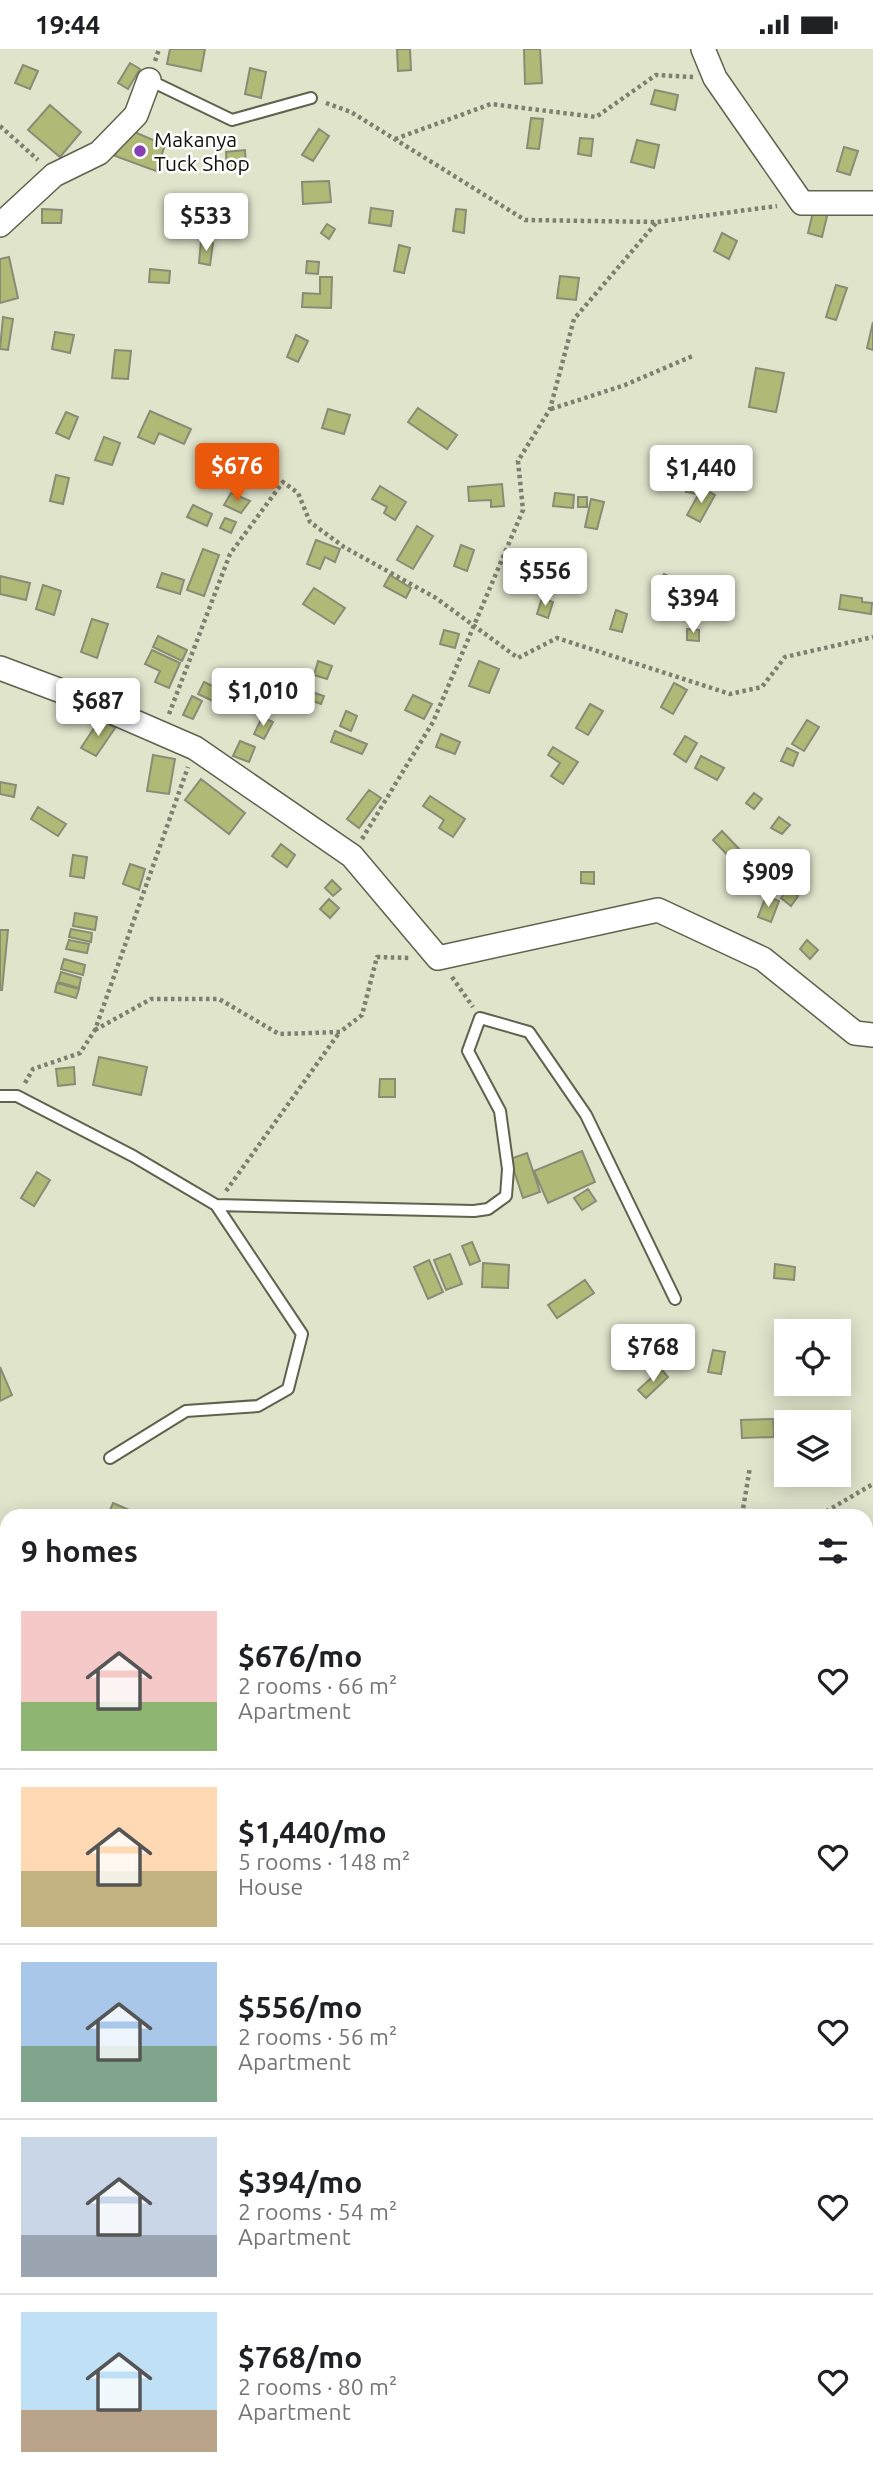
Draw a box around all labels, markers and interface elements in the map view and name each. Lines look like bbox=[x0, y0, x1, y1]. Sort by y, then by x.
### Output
text: 19:44 bbox=[35, 10, 100, 39]
place label: Makanya Tuck Shop bbox=[154, 127, 250, 175]
marker: Makanya Tuck Shop bbox=[132, 143, 148, 159]
pin: $533 bbox=[165, 193, 247, 253]
text: $533 bbox=[180, 203, 232, 228]
pin: $676 bbox=[196, 443, 278, 503]
pin: $1,440 bbox=[644, 445, 758, 505]
text: $676 bbox=[211, 453, 263, 478]
text: $1,440 bbox=[666, 455, 736, 480]
pin: $556 bbox=[504, 549, 586, 608]
text: $556 bbox=[519, 558, 571, 583]
pin: $394 bbox=[652, 575, 734, 635]
text: $394 bbox=[667, 585, 719, 610]
pin: $1,010 bbox=[206, 669, 320, 728]
text: $1,010 bbox=[228, 678, 298, 703]
pin: $687 bbox=[57, 679, 139, 738]
text: $687 bbox=[72, 688, 124, 713]
pin: $909 bbox=[727, 849, 809, 909]
text: $909 bbox=[742, 859, 794, 884]
map controls bbox=[774, 1319, 851, 1487]
button: locate bbox=[774, 1319, 851, 1396]
pin: $768 bbox=[612, 1325, 694, 1384]
text: $768 bbox=[627, 1334, 679, 1359]
button: layers bbox=[774, 1410, 851, 1487]
icon: filters bbox=[814, 1532, 852, 1570]
text: 9 homes bbox=[21, 1534, 138, 1568]
icon: home bbox=[77, 1639, 161, 1723]
text: $676/mo bbox=[238, 1639, 362, 1673]
icon: heart bbox=[814, 1662, 852, 1700]
text: 2 rooms · 66 m² bbox=[238, 1673, 397, 1698]
text: Apartment bbox=[238, 1698, 351, 1723]
icon: home bbox=[77, 1815, 161, 1899]
text: $1,440/mo bbox=[238, 1815, 387, 1849]
icon: heart bbox=[814, 1838, 852, 1876]
text: 5 rooms · 148 m² bbox=[238, 1849, 410, 1874]
text: House bbox=[238, 1874, 303, 1899]
icon: home bbox=[77, 1990, 161, 2074]
text: $556/mo bbox=[238, 1990, 362, 2024]
icon: heart bbox=[814, 2013, 852, 2051]
text: 2 rooms · 56 m² bbox=[238, 2024, 397, 2049]
text: Apartment bbox=[238, 2049, 351, 2074]
icon: home bbox=[77, 2165, 161, 2249]
text: $394/mo bbox=[238, 2165, 362, 2199]
icon: heart bbox=[814, 2188, 852, 2226]
text: 2 rooms · 54 m² bbox=[238, 2199, 397, 2224]
text: Apartment bbox=[238, 2224, 351, 2249]
icon: home bbox=[77, 2340, 161, 2424]
text: $768/mo bbox=[238, 2340, 362, 2374]
icon: heart bbox=[814, 2363, 852, 2401]
text: 2 rooms · 80 m² bbox=[238, 2374, 397, 2399]
text: Apartment bbox=[238, 2399, 351, 2424]

